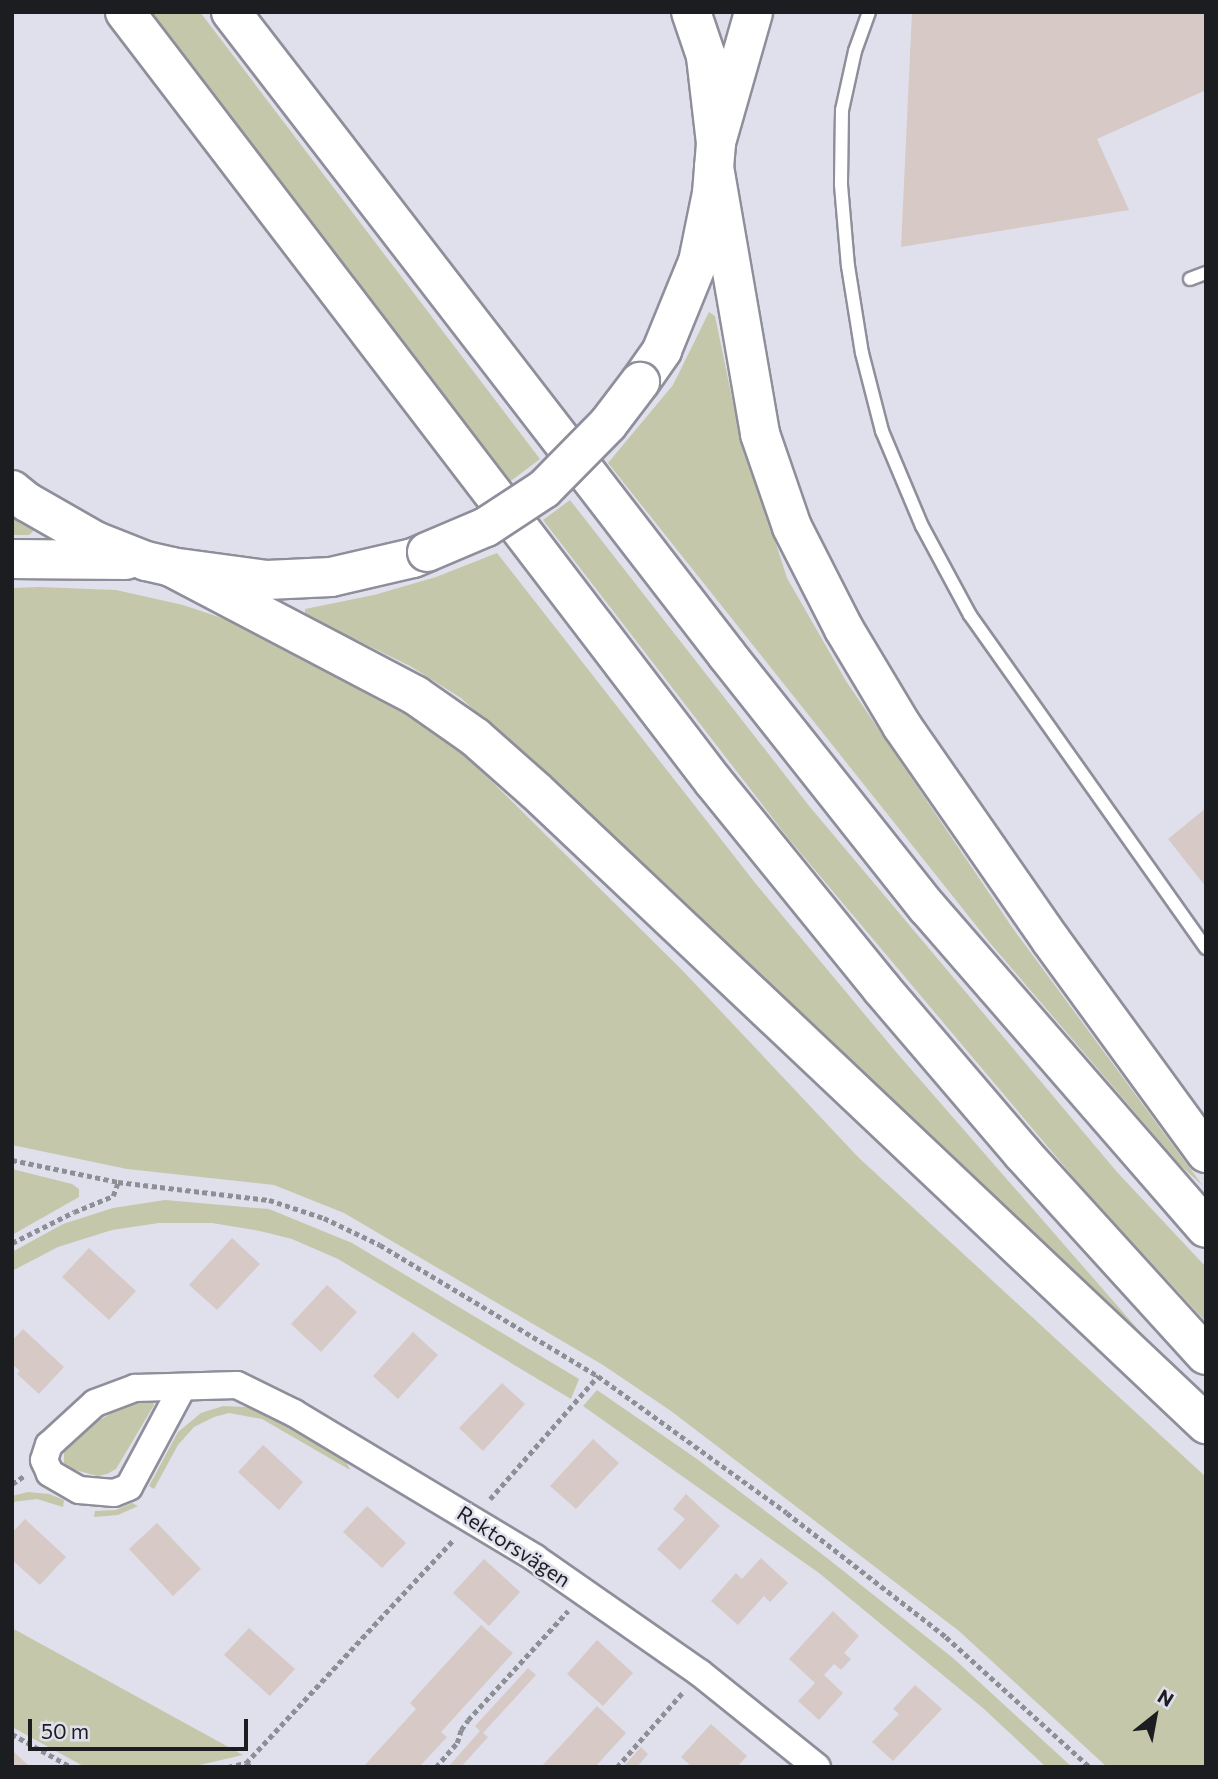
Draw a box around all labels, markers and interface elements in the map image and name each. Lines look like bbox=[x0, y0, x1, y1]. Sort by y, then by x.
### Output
street label: Rektorsvägen bbox=[453, 1500, 575, 1592]
north arrow bbox=[1120, 1681, 1190, 1751]
text: N bbox=[1154, 1684, 1178, 1711]
scale bar bbox=[32, 1706, 252, 1750]
text: 50 m bbox=[41, 1718, 89, 1743]

